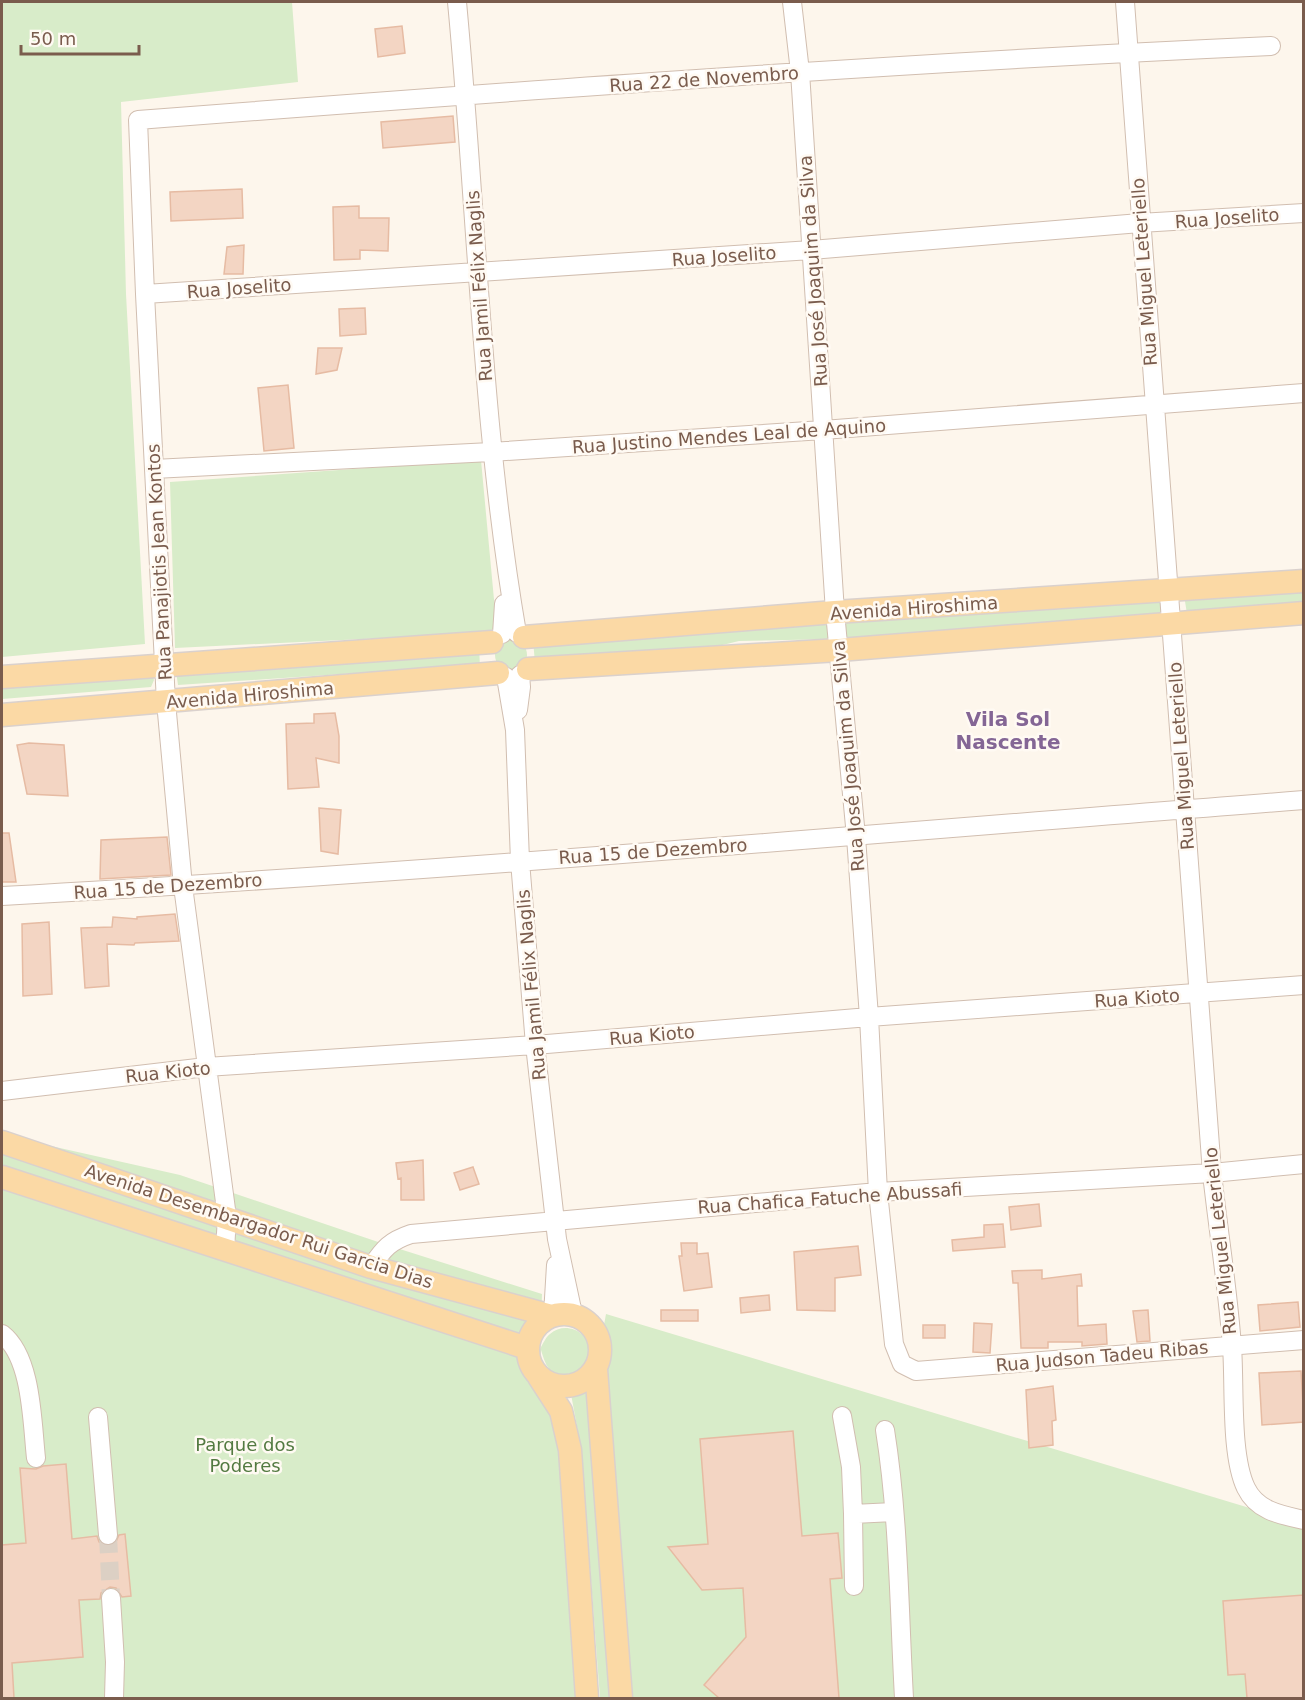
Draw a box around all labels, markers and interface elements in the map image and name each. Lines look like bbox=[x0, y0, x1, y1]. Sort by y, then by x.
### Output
scale bar bbox=[21, 18, 140, 56]
text: 50 m bbox=[30, 28, 76, 49]
street label: Rua 22 de Novembro bbox=[609, 62, 799, 96]
street label: Rua José Joaquim da Silva bbox=[794, 155, 832, 387]
street label: Rua Miguel Leteriello bbox=[1127, 177, 1161, 367]
street label: Rua Jamil Félix Naglis bbox=[462, 190, 496, 382]
street label: Rua Joselito bbox=[1174, 204, 1280, 232]
street label: Rua Joselito bbox=[671, 242, 777, 270]
street label: Rua Joselito bbox=[186, 274, 292, 302]
street label: Rua Justino Mendes Leal de Aquino bbox=[571, 415, 887, 457]
street label: Rua Panajiotis Jean Kontos bbox=[142, 443, 176, 681]
street label: Avenida Hiroshima bbox=[829, 592, 999, 624]
street label: Rua José Joaquim da Silva bbox=[827, 639, 869, 873]
street label: Rua Miguel Leteriello bbox=[1164, 661, 1198, 851]
street label: Avenida Hiroshima bbox=[165, 677, 335, 713]
district label: Vila Sol Nascente bbox=[956, 707, 1060, 754]
street label: Rua 15 de Dezembro bbox=[558, 834, 748, 868]
street label: Rua 15 de Dezembro bbox=[73, 869, 263, 903]
street label: Rua Jamil Félix Naglis bbox=[512, 889, 550, 1081]
street label: Rua Kioto bbox=[1093, 985, 1181, 1011]
street label: Rua Kioto bbox=[608, 1021, 696, 1049]
street label: Rua Kioto bbox=[124, 1057, 212, 1087]
street label: Rua Miguel Leteriello bbox=[1200, 1146, 1240, 1336]
street label: Avenida Desembargador Rui Garcia Dias bbox=[82, 1160, 436, 1292]
street label: Rua Chafica Fatuche Abussafi bbox=[697, 1178, 963, 1218]
street label: Rua Judson Tadeu Ribas bbox=[995, 1336, 1209, 1376]
park label: Parque dos Poderes bbox=[195, 1434, 295, 1476]

